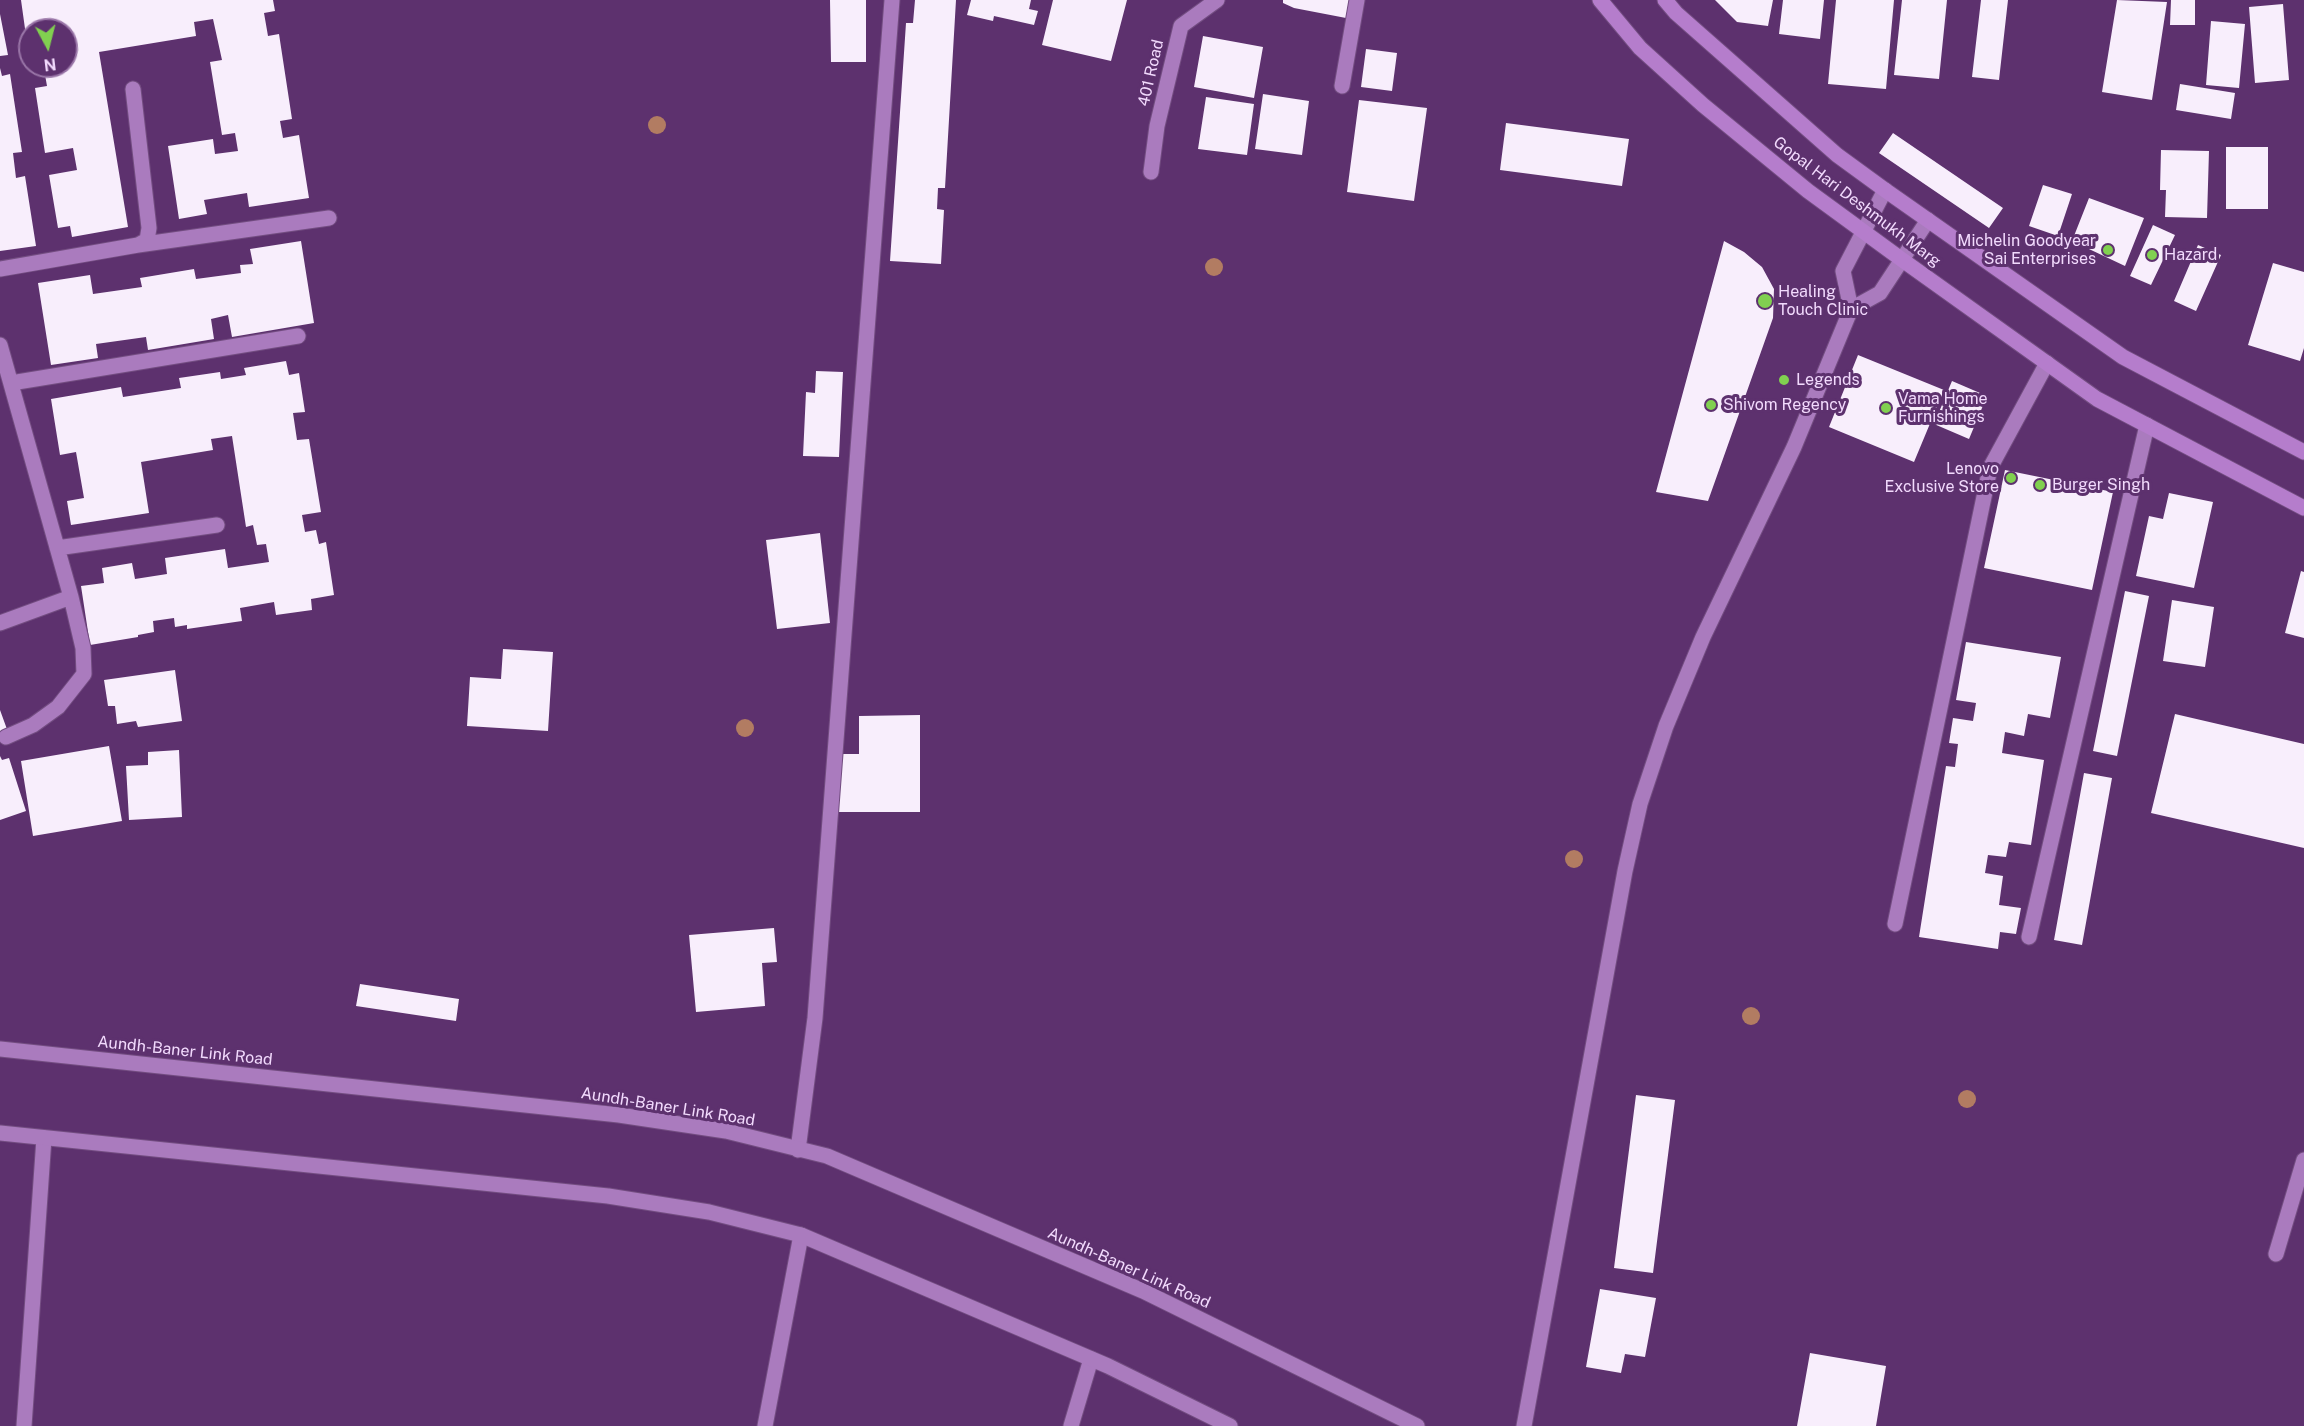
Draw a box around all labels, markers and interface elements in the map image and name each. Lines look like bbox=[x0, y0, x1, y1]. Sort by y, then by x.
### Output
north arrow bbox=[18, 18, 78, 78]
street label: 401 Road bbox=[1134, 38, 1168, 108]
text: N bbox=[43, 54, 57, 75]
street label: Gopal Hari Deshmukh Marg bbox=[1770, 133, 1944, 271]
place label: Michelin Goodyear Sai Enterprises bbox=[1957, 231, 2096, 269]
marker: Michelin Goodyear Sai Enterprises bbox=[2101, 243, 2115, 257]
place label: Hazard bbox=[2164, 245, 2217, 265]
marker: Hazard bbox=[2145, 248, 2159, 262]
place label: Healing Touch Clinic bbox=[1778, 282, 1868, 320]
marker: Healing Touch Clinic bbox=[1756, 292, 1774, 310]
place label: Legends bbox=[1796, 370, 1860, 390]
marker: Legends bbox=[1777, 373, 1791, 387]
place label: Vama Home Furnishings bbox=[1898, 389, 1988, 427]
place label: Shivom Regency bbox=[1723, 395, 1846, 415]
marker: Shivom Regency bbox=[1704, 398, 1718, 412]
marker: Vama Home Furnishings bbox=[1879, 401, 1893, 415]
place label: Lenovo Exclusive Store bbox=[1884, 459, 1999, 497]
marker: Lenovo Exclusive Store bbox=[2004, 471, 2018, 485]
place label: Burger Singh bbox=[2052, 475, 2150, 495]
marker: Burger Singh bbox=[2033, 478, 2047, 492]
street label: Aundh-Baner Link Road bbox=[96, 1032, 274, 1070]
street label: Aundh-Baner Link Road bbox=[580, 1084, 756, 1130]
street label: Aundh-Baner Link Road bbox=[1045, 1223, 1213, 1313]

